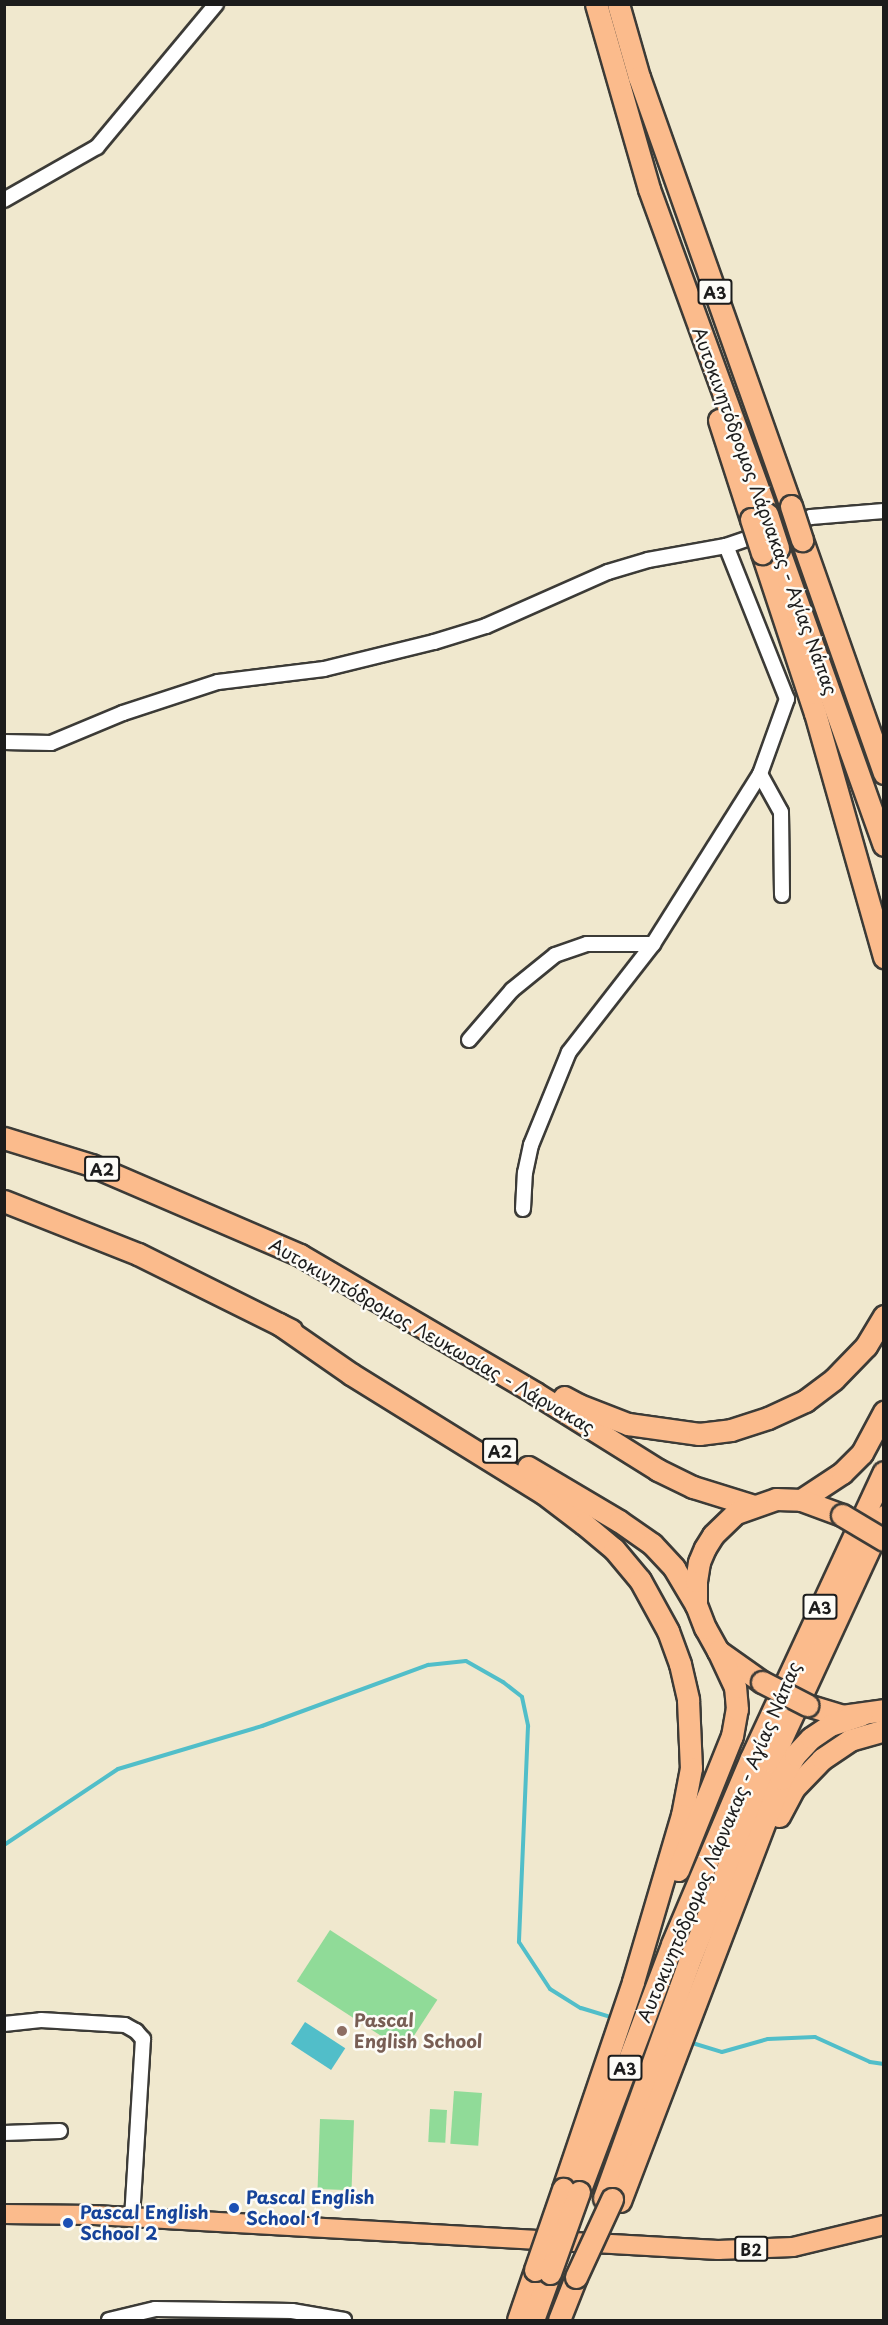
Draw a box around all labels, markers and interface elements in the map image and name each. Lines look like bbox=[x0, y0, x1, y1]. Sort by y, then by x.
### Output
road number: A3 bbox=[697, 279, 733, 305]
street label: Αυτοκινητόδρομος Λάρνακας - Αγίας Νάπας bbox=[688, 323, 842, 699]
road number: A2 bbox=[84, 1156, 120, 1182]
street label: Αυτοκινητόδρομος Λευκωσίας - Λάρνακας bbox=[265, 1234, 599, 1438]
road number: A2 bbox=[482, 1438, 518, 1464]
road number: A3 bbox=[802, 1594, 838, 1620]
street label: Αυτοκινητόδρομος Λάρνακας - Αγίας Νάπας bbox=[633, 1658, 805, 2026]
place label: Pascal English School bbox=[354, 2010, 483, 2052]
marker: Pascal English School bbox=[335, 2024, 349, 2038]
road number: A3 bbox=[607, 2055, 643, 2081]
place label: Pascal English School 1 bbox=[246, 2187, 375, 2230]
marker: Pascal English School 1 bbox=[227, 2201, 241, 2215]
place label: Pascal English School 2 bbox=[80, 2202, 209, 2244]
marker: Pascal English School 2 bbox=[61, 2216, 75, 2230]
road number: B2 bbox=[733, 2236, 769, 2262]

